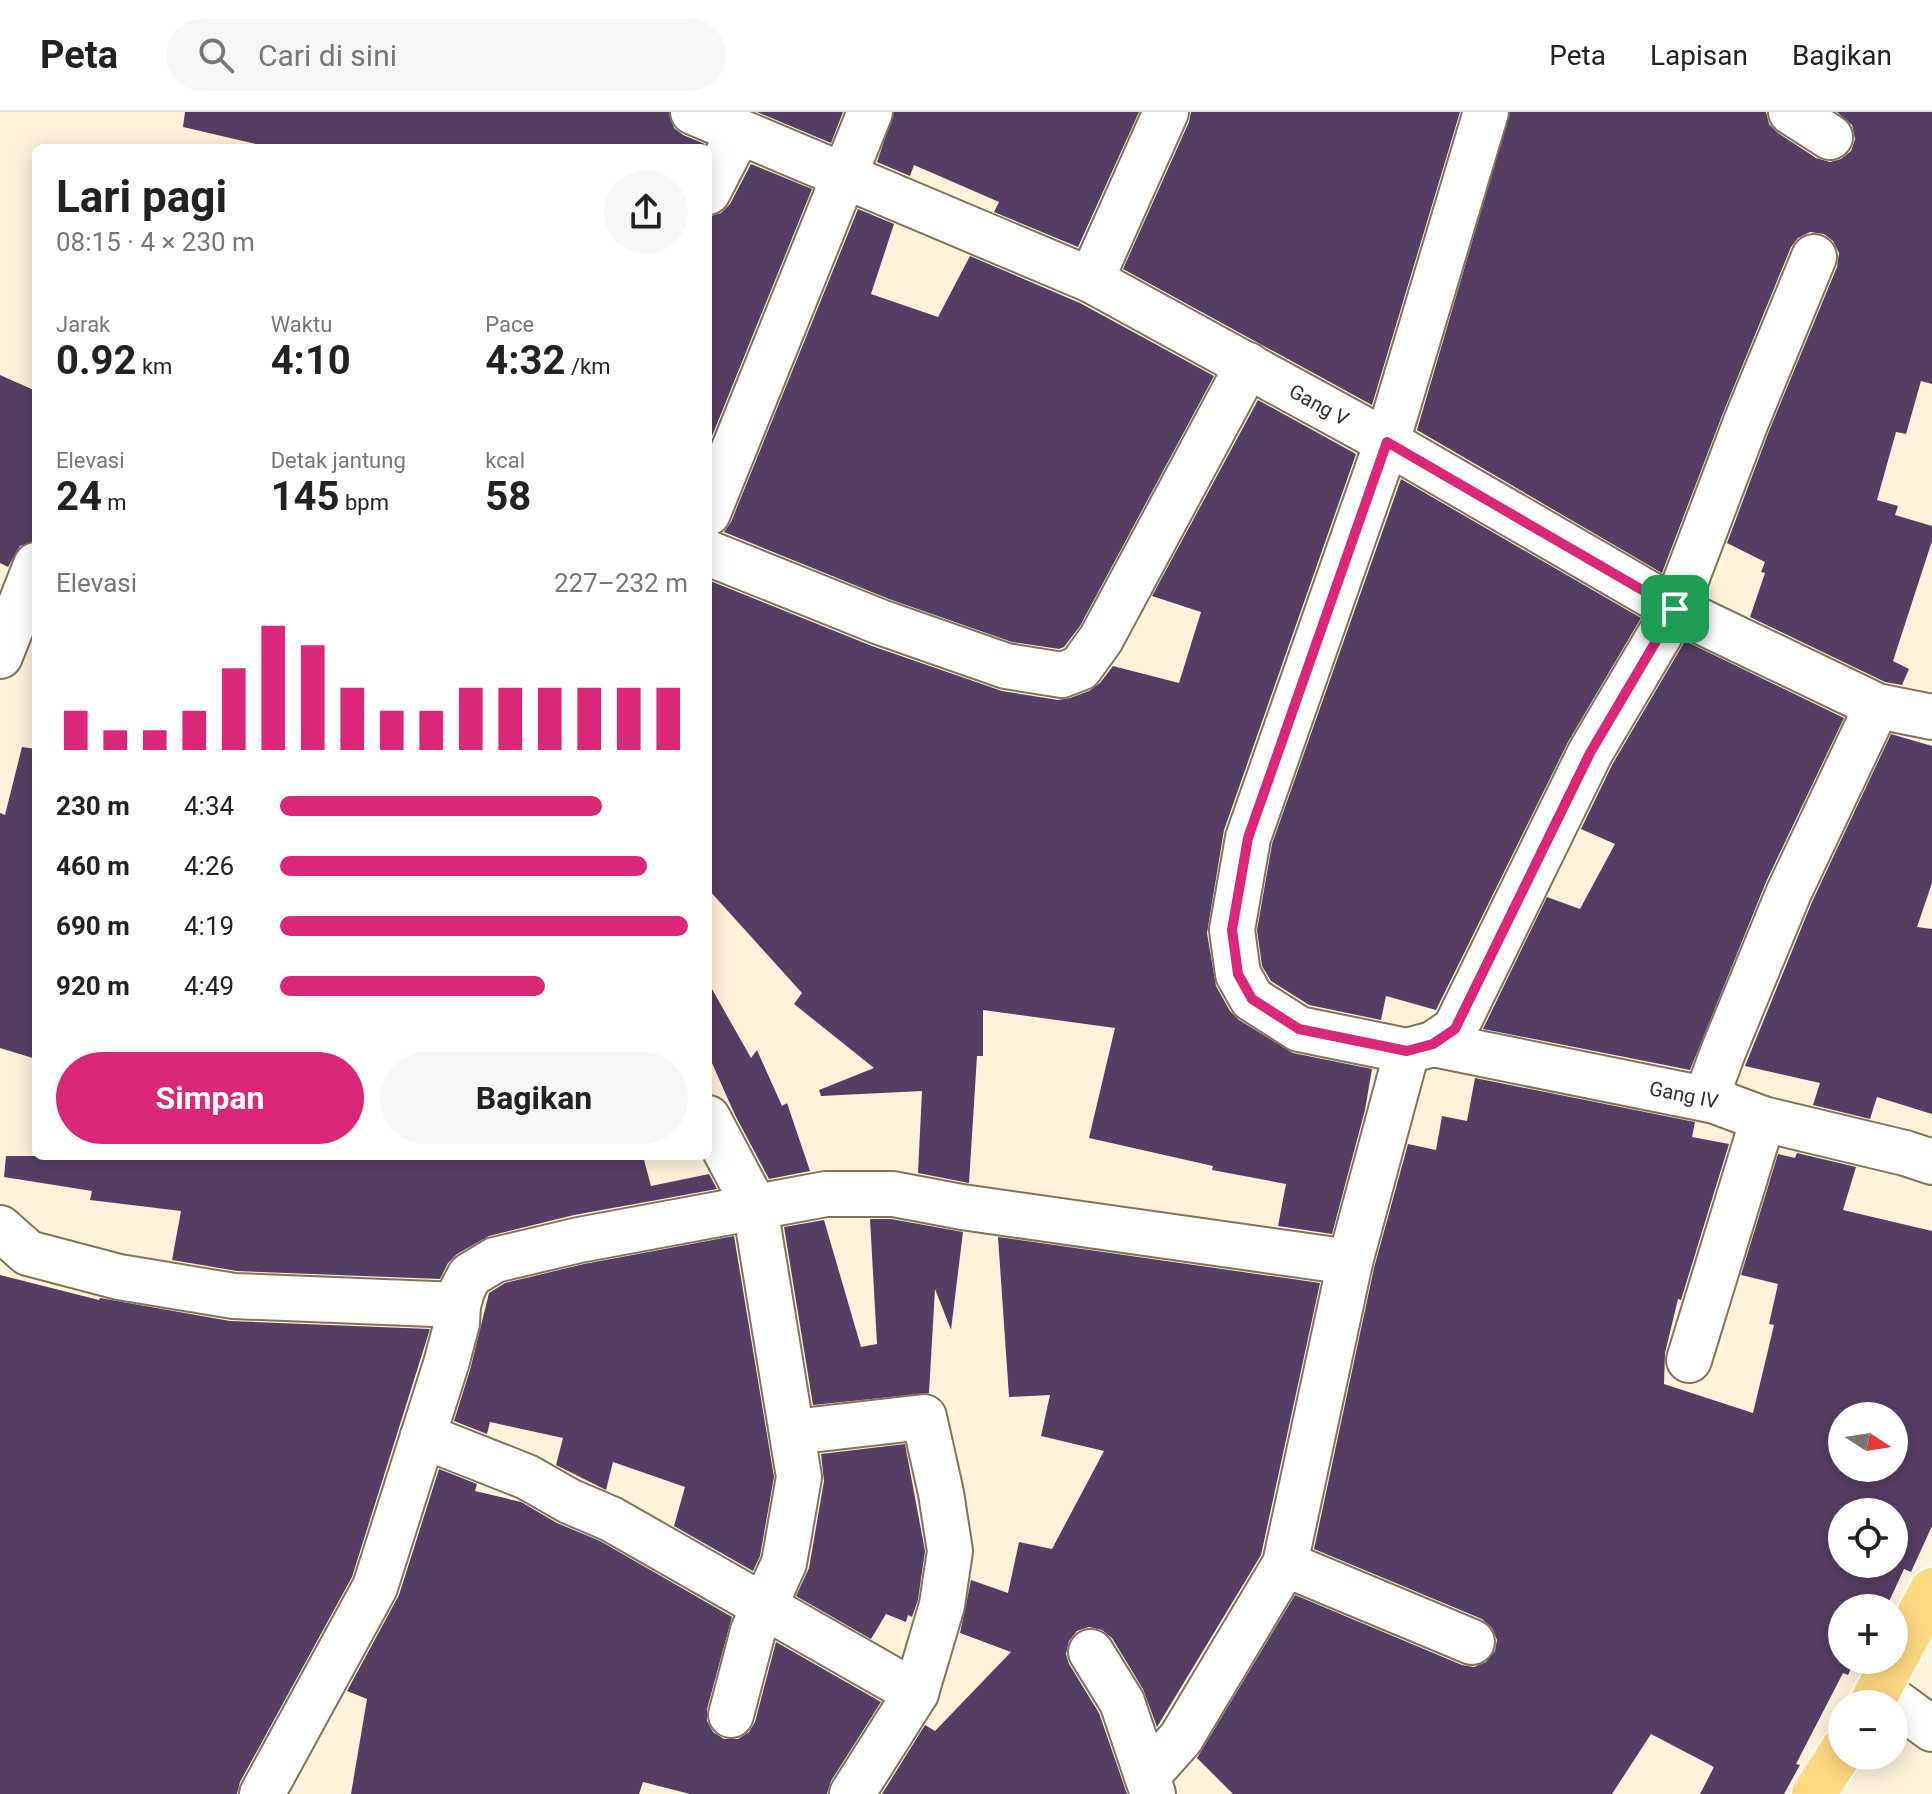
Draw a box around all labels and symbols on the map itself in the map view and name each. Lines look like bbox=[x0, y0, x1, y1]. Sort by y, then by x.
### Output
street label: Gang V bbox=[1285, 379, 1353, 431]
pin bbox=[1641, 575, 1709, 643]
street label: Gang IV bbox=[1647, 1076, 1721, 1113]
north arrow bbox=[1828, 1402, 1908, 1482]

